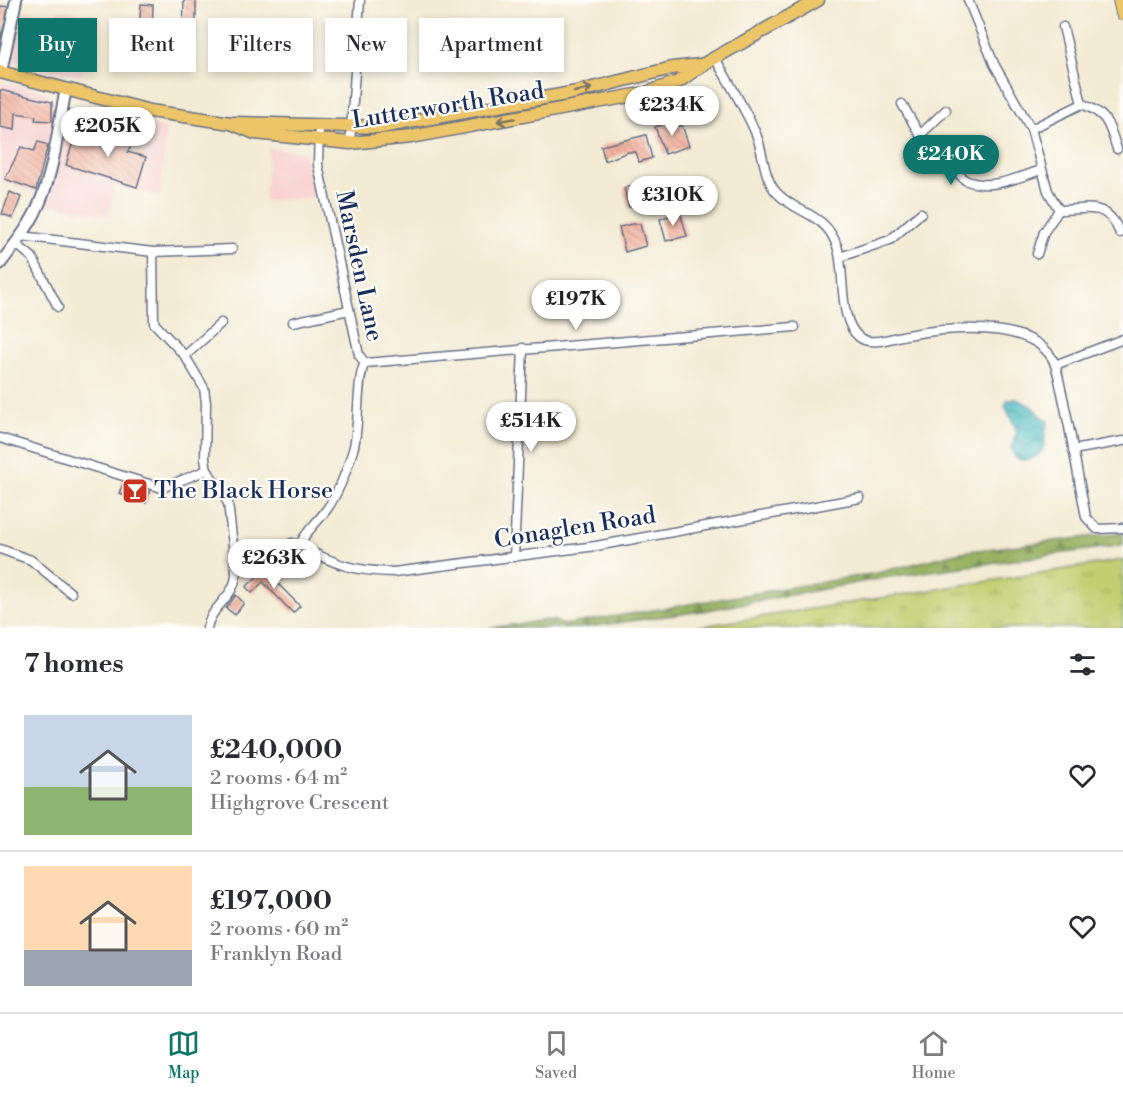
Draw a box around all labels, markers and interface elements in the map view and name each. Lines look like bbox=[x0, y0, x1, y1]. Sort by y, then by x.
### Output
chip: Buy bbox=[18, 18, 97, 72]
chip: Rent bbox=[109, 18, 196, 72]
chip: Filters bbox=[208, 18, 313, 72]
chip: New bbox=[325, 18, 407, 72]
chip: Apartment bbox=[419, 18, 564, 72]
street label: Lutterworth Road bbox=[350, 76, 547, 136]
one-way arrow bbox=[574, 84, 593, 96]
pin: £234K bbox=[630, 86, 714, 137]
text: £234K bbox=[639, 93, 705, 118]
pin: £205K bbox=[66, 107, 150, 158]
text: £205K bbox=[75, 114, 141, 139]
one-way arrow bbox=[497, 115, 516, 126]
pin: £240K bbox=[909, 135, 993, 186]
text: £240K bbox=[917, 142, 985, 167]
pin: £310K bbox=[631, 176, 715, 227]
text: £310K bbox=[642, 183, 704, 208]
street label: Marsden Lane bbox=[328, 188, 390, 344]
pin: £197K bbox=[534, 280, 618, 331]
text: £197K bbox=[545, 287, 607, 312]
pin: £514K bbox=[489, 402, 573, 453]
text: £514K bbox=[500, 409, 562, 434]
bar icon: The Black Horse bbox=[120, 476, 150, 506]
place label: The Black Horse bbox=[154, 476, 333, 506]
street label: Conaglen Road bbox=[492, 500, 658, 556]
pin: £263K bbox=[232, 539, 316, 590]
text: £263K bbox=[242, 546, 306, 571]
text: 7 homes bbox=[24, 648, 124, 680]
icon: filters bbox=[1066, 648, 1099, 681]
text: £240,000 bbox=[210, 734, 342, 766]
icon: home bbox=[72, 739, 144, 811]
icon: heart bbox=[1066, 759, 1099, 792]
text: 2 rooms · 64 m² bbox=[210, 766, 347, 791]
text: Highgrove Crescent bbox=[210, 791, 389, 816]
text: £197,000 bbox=[210, 885, 332, 917]
icon: home bbox=[72, 890, 144, 962]
icon: heart bbox=[1066, 910, 1099, 943]
text: 2 rooms · 60 m² bbox=[210, 917, 348, 942]
text: Franklyn Road bbox=[210, 942, 342, 967]
tab: Map bbox=[167, 1027, 200, 1083]
tab: Saved bbox=[535, 1027, 577, 1083]
tab: Home bbox=[912, 1027, 956, 1083]

